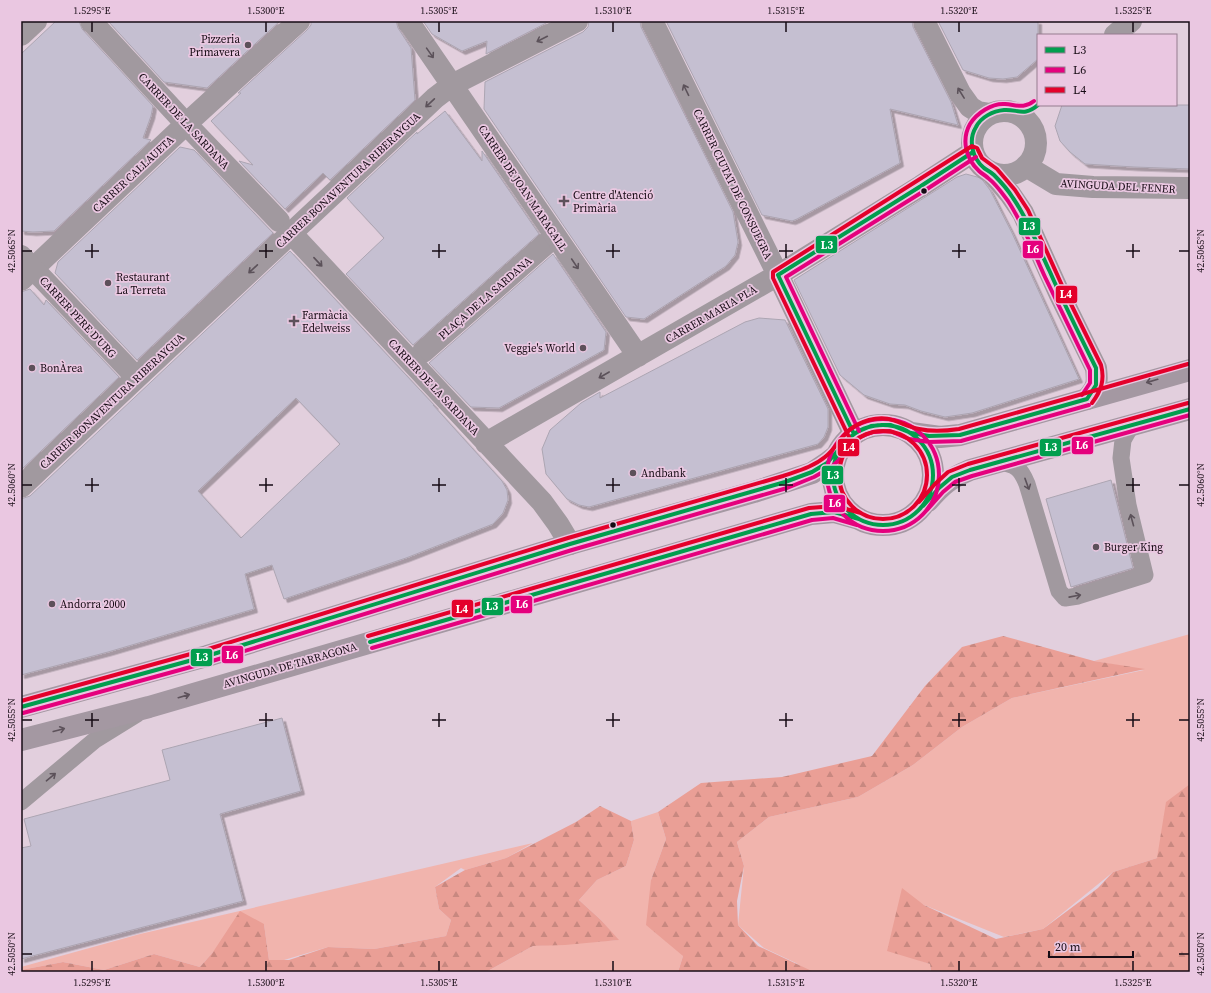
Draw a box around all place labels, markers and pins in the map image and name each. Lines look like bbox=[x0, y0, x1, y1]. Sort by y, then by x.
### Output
place label: Pizzeria Primavera bbox=[189, 32, 240, 60]
marker: Pizzeria Primavera bbox=[243, 40, 253, 50]
unlabelled marker bbox=[919, 186, 929, 196]
place label: Centre d'Atenció Primària bbox=[573, 188, 653, 216]
marker: Centre d'Atenció Primària bbox=[558, 195, 570, 207]
place label: Restaurant La Terreta bbox=[116, 270, 170, 298]
marker: Restaurant La Terreta bbox=[103, 278, 113, 288]
place label: Farmàcia Edelweiss bbox=[302, 308, 350, 336]
marker: Farmàcia Edelweiss bbox=[289, 316, 299, 326]
place label: Veggie's World bbox=[504, 341, 576, 356]
marker: Veggie's World bbox=[578, 343, 588, 353]
place label: BonÀrea bbox=[40, 361, 83, 376]
marker: BonÀrea bbox=[27, 363, 37, 373]
place label: Andbank bbox=[641, 466, 687, 481]
marker: Andbank bbox=[628, 468, 638, 478]
unlabelled marker bbox=[608, 520, 618, 530]
place label: Burger King bbox=[1104, 540, 1163, 555]
marker: Burger King bbox=[1091, 542, 1101, 552]
place label: Andorra 2000 bbox=[60, 597, 126, 612]
marker: Andorra 2000 bbox=[47, 599, 57, 609]

